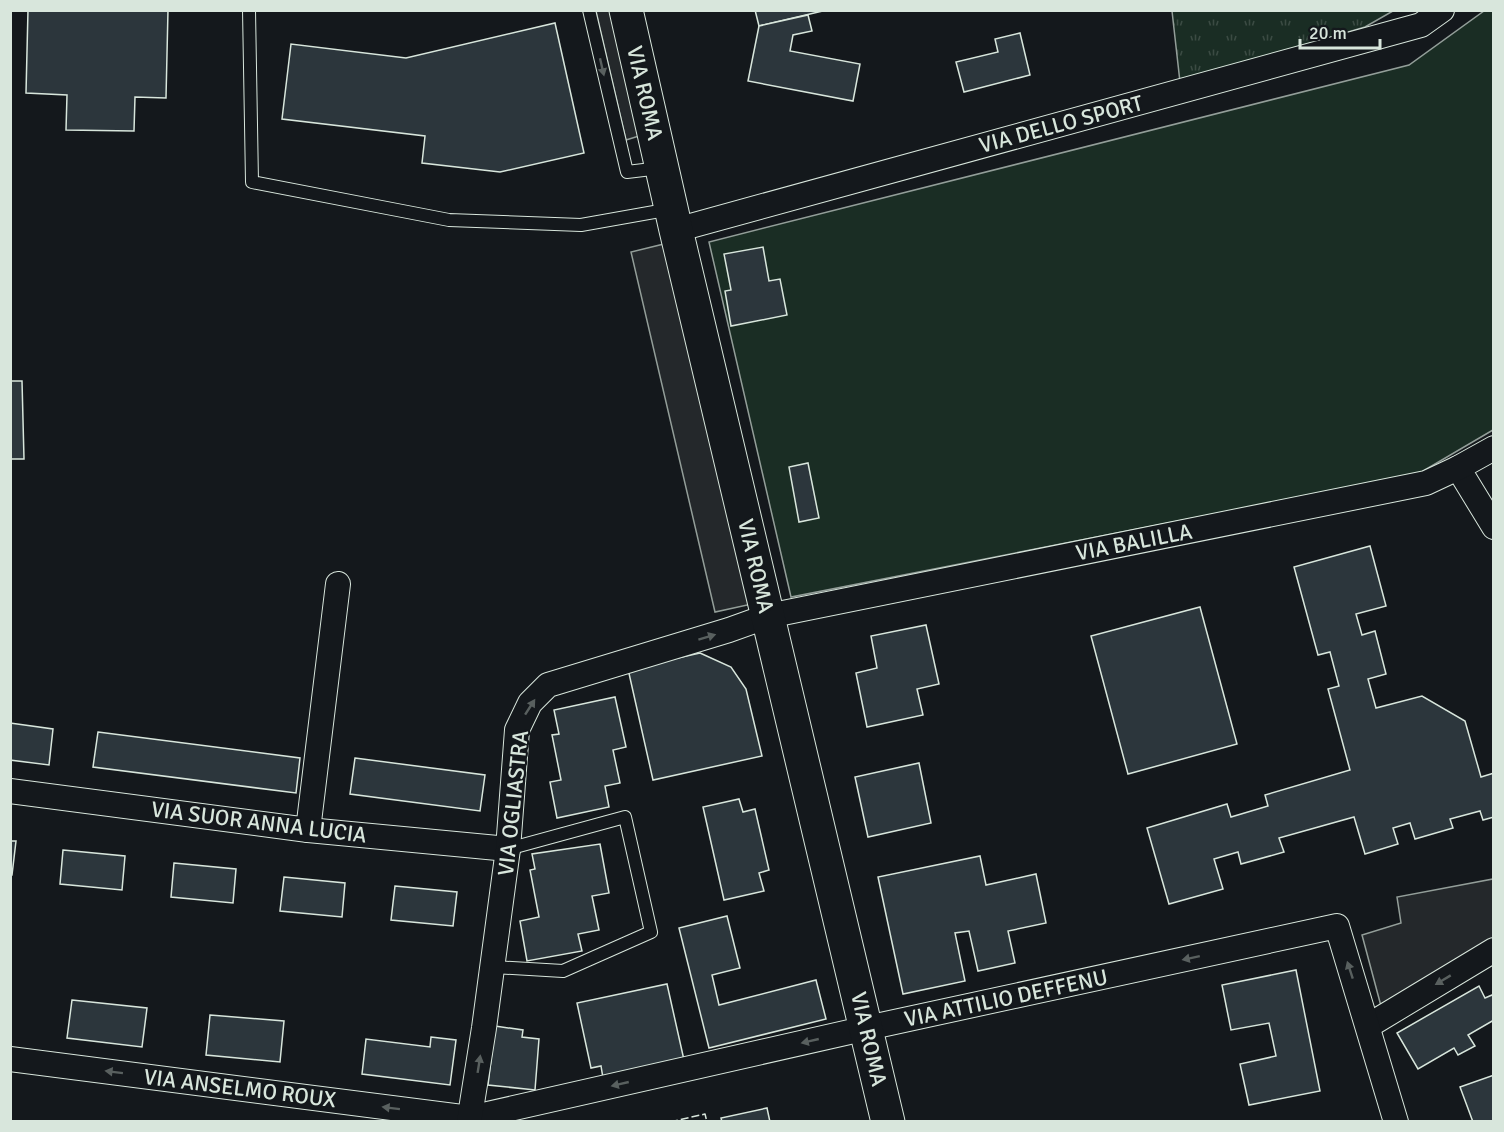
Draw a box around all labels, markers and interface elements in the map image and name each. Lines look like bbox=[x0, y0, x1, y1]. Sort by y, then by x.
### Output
scale bar bbox=[1300, 12, 1380, 50]
text: 20 m bbox=[1309, 22, 1347, 44]
street label: VIA ROMA bbox=[621, 43, 669, 143]
one-way arrow bbox=[598, 58, 608, 77]
street label: VIA DELLO SPORT bbox=[976, 89, 1146, 159]
street label: VIA ROMA bbox=[732, 516, 780, 616]
street label: VIA BALILLA bbox=[1074, 517, 1195, 566]
one-way arrow bbox=[698, 632, 716, 641]
one-way arrow bbox=[524, 699, 536, 715]
street label: VIA OGLIASTRA bbox=[492, 728, 534, 877]
street label: VIA SUOR ANNA LUCIA bbox=[150, 795, 369, 849]
one-way arrow bbox=[1181, 954, 1200, 963]
one-way arrow bbox=[1345, 961, 1355, 979]
street label: VIA ATTILIO DEFFENU bbox=[902, 963, 1110, 1033]
one-way arrow bbox=[1435, 975, 1451, 986]
street label: VIA ROMA bbox=[845, 989, 893, 1089]
one-way arrow bbox=[801, 1036, 819, 1046]
one-way arrow bbox=[474, 1054, 483, 1073]
street label: VIA ANSELMO ROUX bbox=[142, 1063, 338, 1113]
one-way arrow bbox=[105, 1068, 124, 1077]
one-way arrow bbox=[611, 1079, 629, 1089]
one-way arrow bbox=[381, 1103, 400, 1112]

